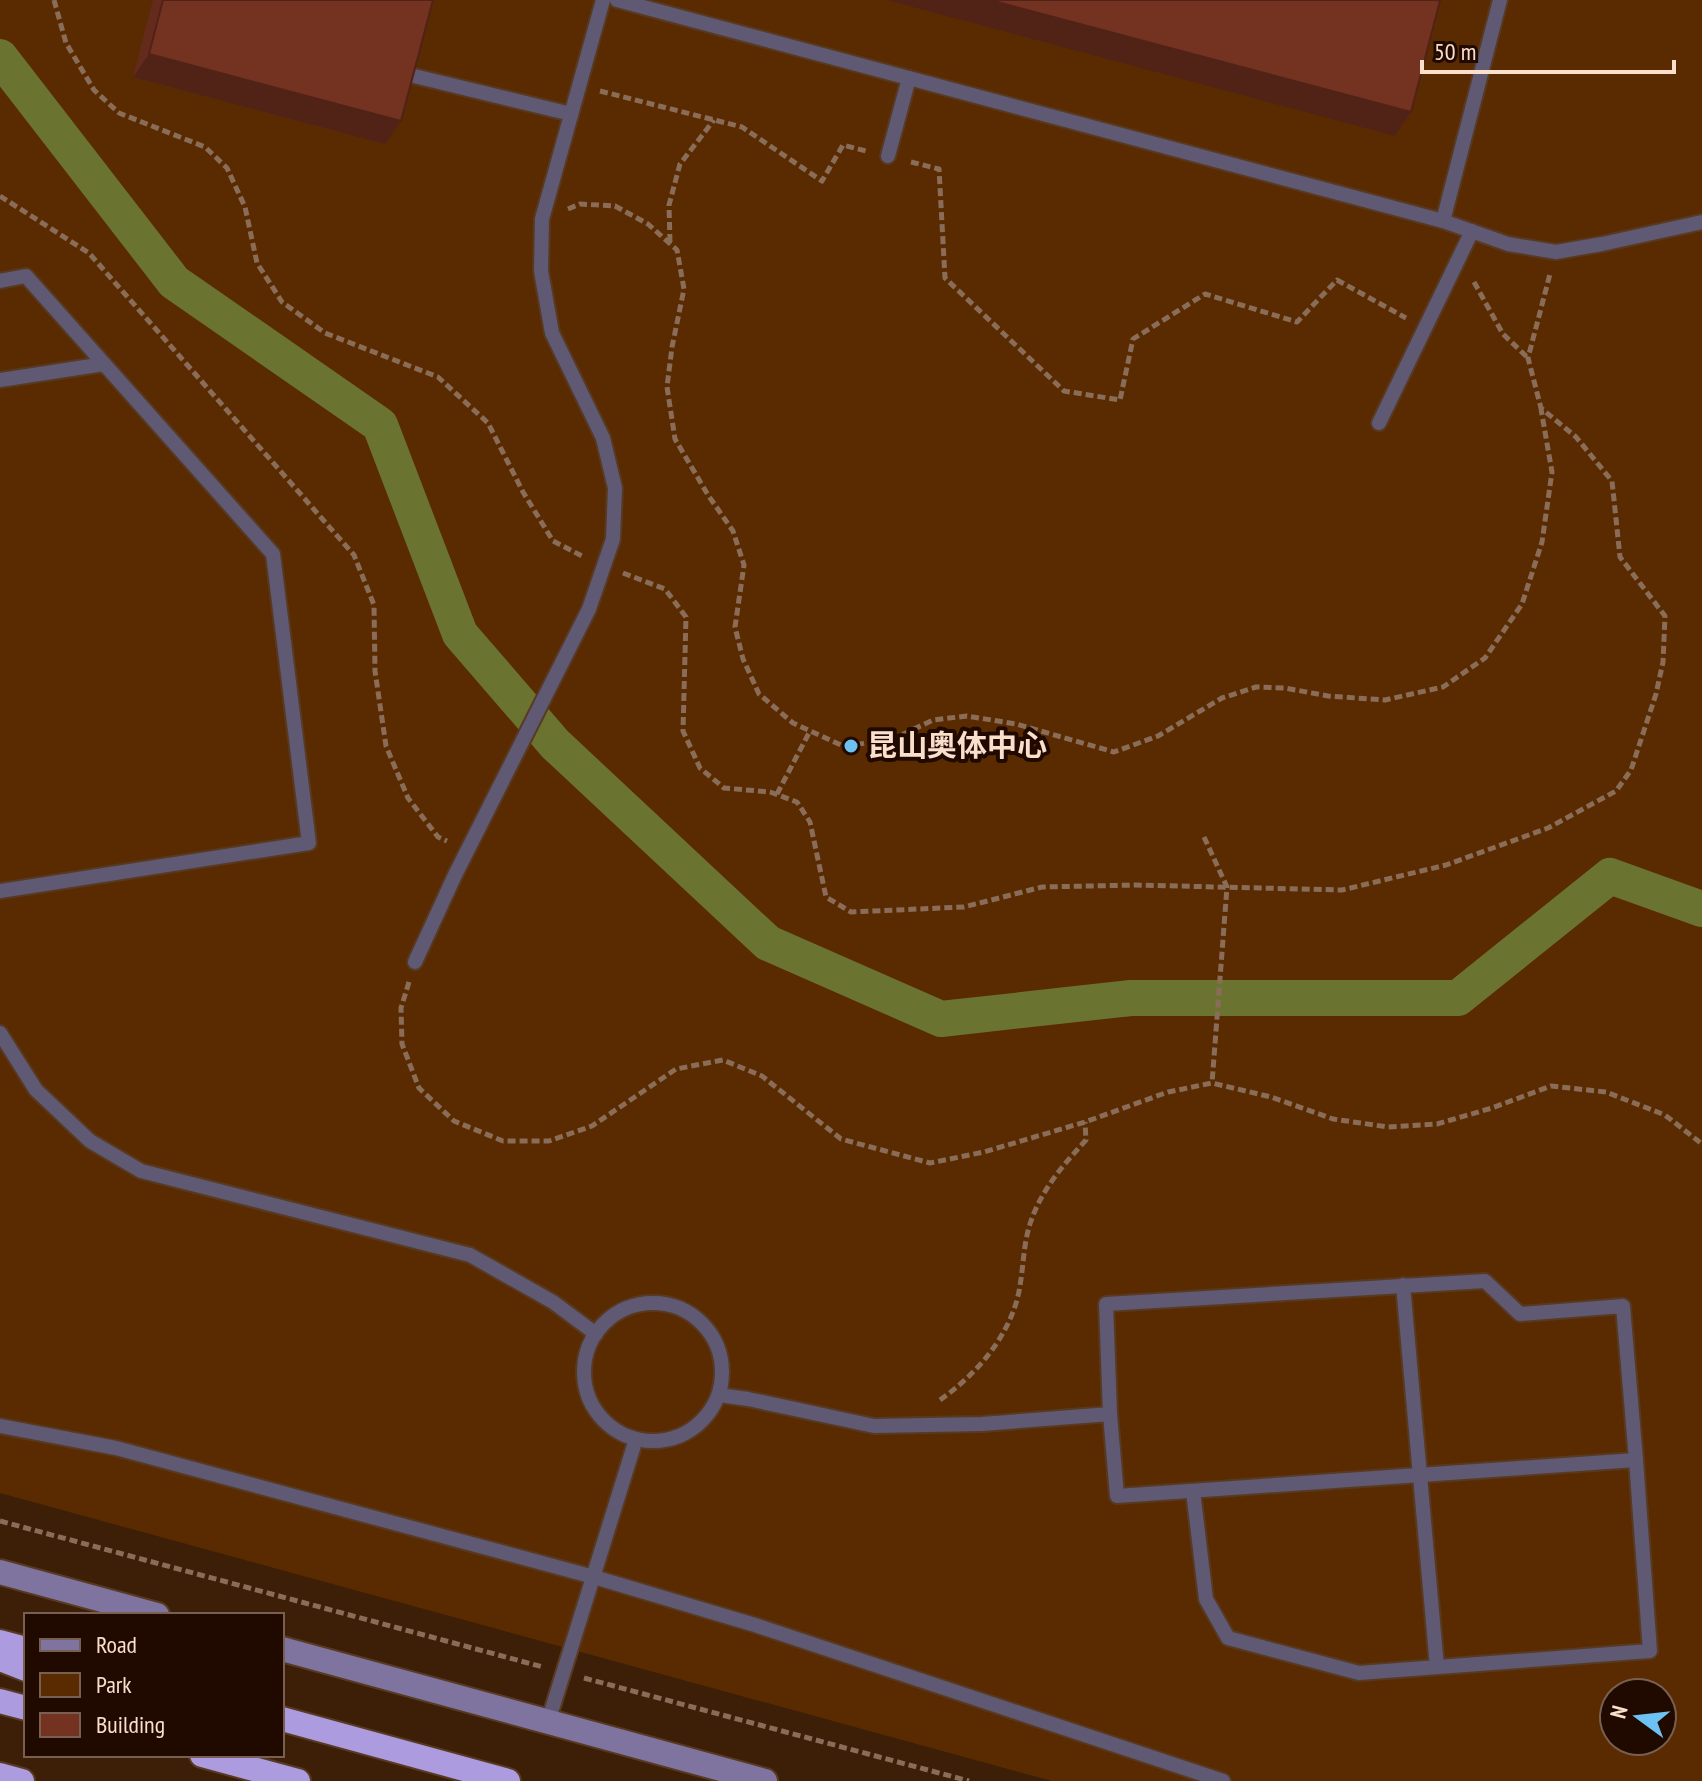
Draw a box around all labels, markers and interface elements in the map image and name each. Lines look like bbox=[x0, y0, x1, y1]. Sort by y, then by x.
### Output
scale bar bbox=[1422, 24, 1674, 74]
text: 50 m bbox=[1434, 36, 1476, 67]
place label: 昆山奥体中心 bbox=[867, 725, 1047, 764]
marker: 昆山奥体中心 bbox=[842, 737, 860, 755]
legend bbox=[24, 1613, 284, 1757]
text: Road bbox=[96, 1629, 137, 1660]
text: Park bbox=[96, 1669, 132, 1700]
north arrow bbox=[1598, 1677, 1678, 1757]
text: N bbox=[1604, 1702, 1634, 1721]
text: Building bbox=[96, 1709, 165, 1740]

